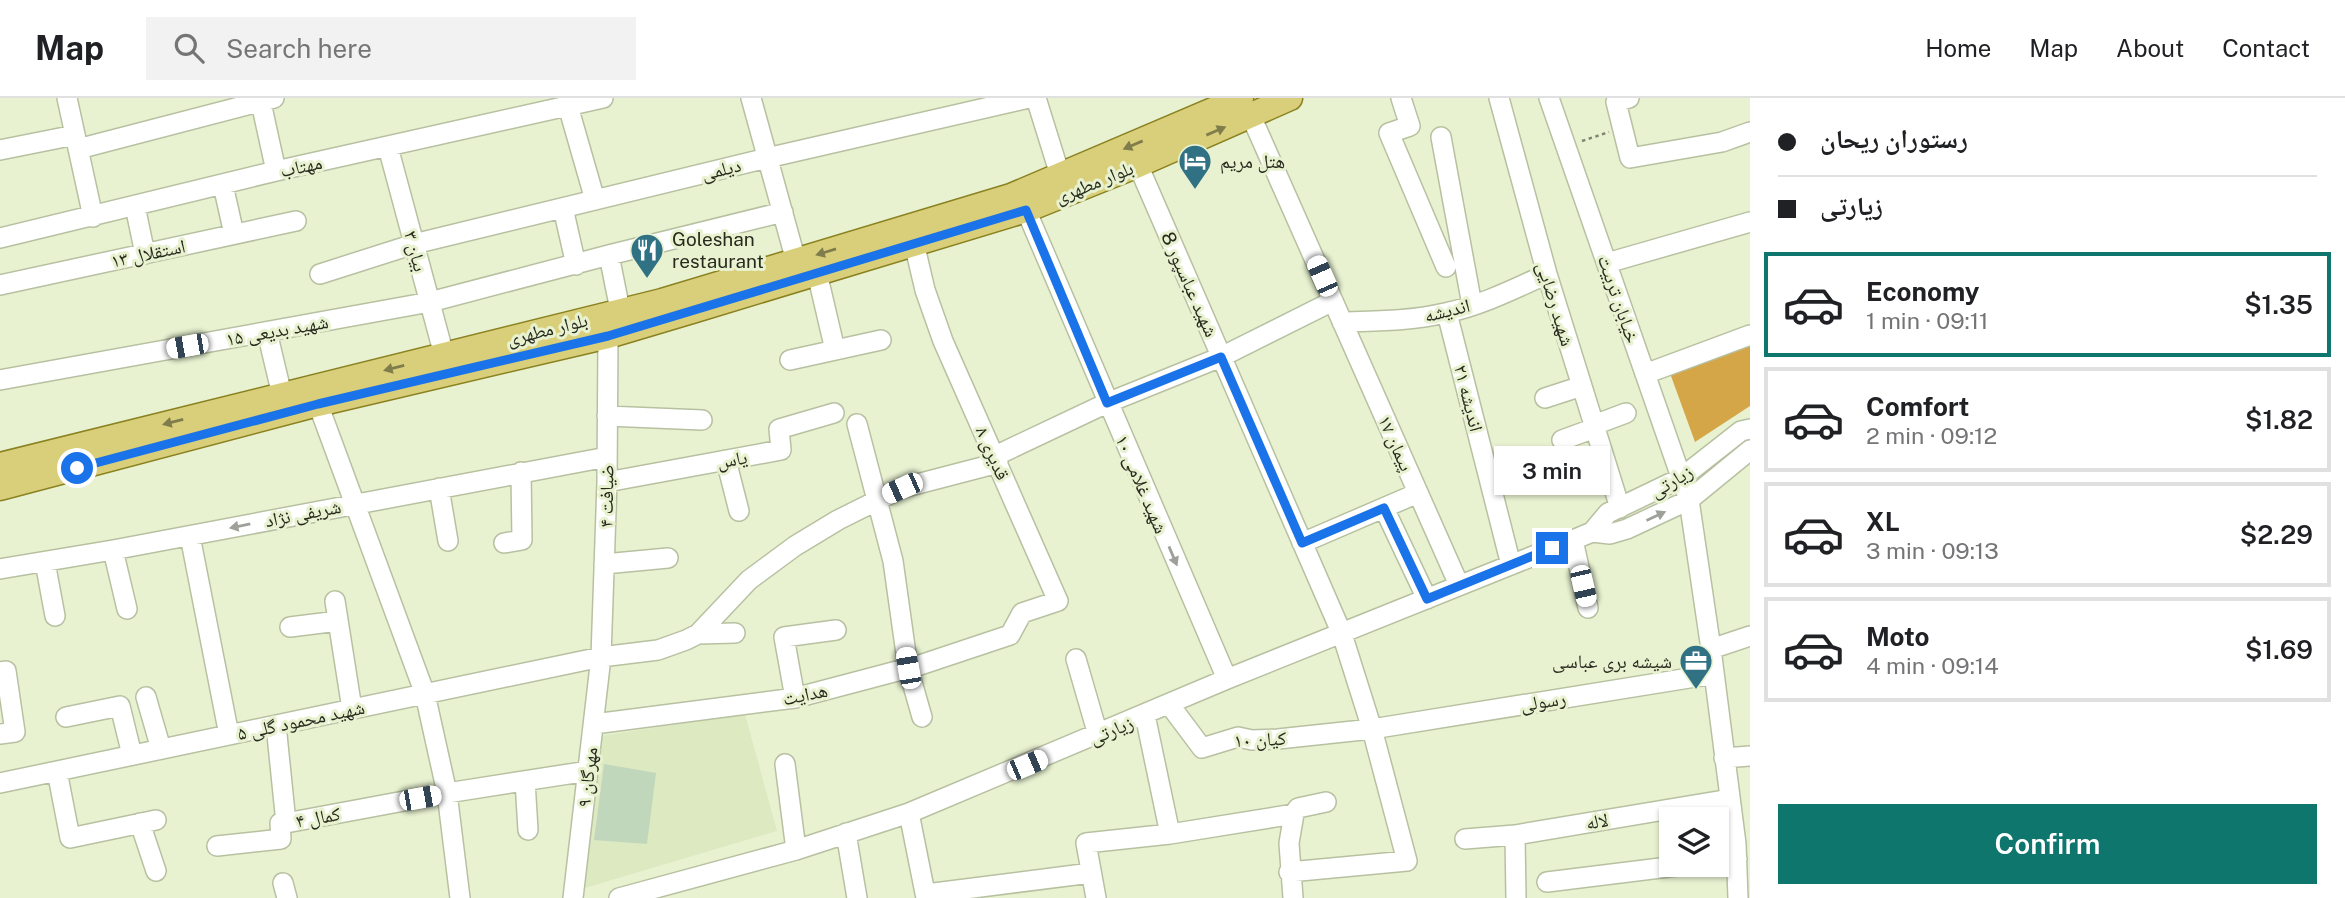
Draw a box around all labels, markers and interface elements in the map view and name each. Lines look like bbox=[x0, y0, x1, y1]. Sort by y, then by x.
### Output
search box bbox=[146, 17, 636, 80]
text: Map bbox=[35, 29, 104, 67]
icon: search bbox=[170, 29, 208, 67]
text: Search here bbox=[226, 33, 372, 64]
text: Home bbox=[1925, 34, 1991, 62]
text: Map bbox=[2029, 34, 2078, 62]
text: About bbox=[2116, 34, 2184, 62]
text: Contact bbox=[2222, 34, 2310, 62]
text: رستوران ریحان bbox=[1820, 123, 1968, 154]
one-way arrow bbox=[1205, 125, 1226, 136]
one-way arrow bbox=[1122, 139, 1143, 150]
hotel icon: هتل مریم bbox=[1176, 142, 1214, 191]
place label: هتل مریم bbox=[1220, 150, 1285, 174]
street label: مهتاب bbox=[278, 151, 324, 182]
street label: دیلمی bbox=[699, 153, 743, 185]
street label: بلوار مطهری bbox=[1052, 156, 1137, 209]
text: زیارتی bbox=[1820, 190, 1883, 221]
street label: بیان ۳ bbox=[399, 228, 432, 274]
place label: Goleshan restaurant bbox=[672, 228, 764, 272]
street label: شهید عباسپور 8 bbox=[1156, 228, 1223, 340]
restaurant icon: Goleshan restaurant bbox=[628, 231, 666, 280]
street label: استقلال ۱۳ bbox=[109, 234, 188, 273]
one-way arrow bbox=[815, 247, 836, 257]
street label: خیابان تربیت bbox=[1593, 252, 1644, 346]
car bbox=[1304, 253, 1341, 299]
street label: شهید رضایی bbox=[1532, 259, 1579, 349]
icon: car bbox=[1782, 273, 1845, 336]
text: Economy bbox=[1866, 276, 1979, 307]
text: $1.35 bbox=[2244, 289, 2313, 320]
street label: اندیشه bbox=[1422, 294, 1472, 327]
text: 1 min · 09:11 bbox=[1866, 307, 1988, 334]
street label: بلوار مطهری bbox=[504, 308, 590, 351]
street label: شهید بدیعی ۱۵ bbox=[224, 310, 330, 351]
car bbox=[165, 332, 210, 360]
street label: اندیشه ۲۱ bbox=[1450, 362, 1488, 434]
one-way arrow bbox=[382, 363, 404, 374]
icon: car bbox=[1782, 388, 1845, 451]
text: Comfort bbox=[1866, 391, 1969, 422]
text: $1.82 bbox=[2245, 404, 2313, 435]
street label: پیمان ۱۷ bbox=[1373, 412, 1418, 475]
one-way arrow bbox=[162, 417, 184, 428]
text: 2 min · 09:12 bbox=[1866, 422, 1997, 449]
street label: قدیری ۸ bbox=[971, 423, 1014, 484]
street label: شهید غلامی ۱۰ bbox=[1110, 431, 1173, 537]
street label: یاس bbox=[715, 446, 749, 473]
callout: 3 min bbox=[1494, 447, 1610, 496]
route start bbox=[61, 452, 93, 484]
text: 3 min bbox=[1522, 457, 1582, 484]
street label: زیارتی bbox=[1646, 460, 1697, 503]
street label: ضیافت ۴ bbox=[594, 464, 618, 528]
car bbox=[879, 470, 926, 506]
street label: شریفی نژاد bbox=[263, 495, 343, 532]
icon: car bbox=[1782, 503, 1845, 566]
text: XL bbox=[1866, 506, 1900, 537]
one-way arrow bbox=[1646, 510, 1666, 521]
text: $2.29 bbox=[2240, 519, 2313, 550]
one-way arrow bbox=[229, 520, 251, 531]
route end bbox=[1536, 532, 1568, 564]
text: 3 min · 09:13 bbox=[1866, 537, 1999, 564]
one-way arrow bbox=[1168, 545, 1179, 566]
car bbox=[1569, 563, 1598, 609]
icon: car bbox=[1782, 618, 1845, 681]
text: Moto bbox=[1866, 621, 1929, 652]
text: $1.69 bbox=[2245, 634, 2313, 665]
office icon: شیشه بری عباسی bbox=[1677, 642, 1715, 691]
car bbox=[895, 645, 922, 691]
place label: شیشه بری عباسی bbox=[1552, 650, 1672, 673]
text: 4 min · 09:14 bbox=[1866, 652, 1999, 679]
street label: هدایت bbox=[781, 679, 829, 710]
street label: رسولی bbox=[1519, 687, 1568, 716]
street label: شهید محمود گلی ۵ bbox=[235, 696, 367, 745]
street label: زیارتی bbox=[1086, 711, 1137, 750]
street label: کیان ۱۰ bbox=[1233, 727, 1287, 752]
street label: مهرگان ۹ bbox=[572, 746, 603, 809]
car bbox=[1004, 747, 1051, 783]
car bbox=[398, 784, 443, 812]
street label: کمال ۴ bbox=[294, 802, 342, 833]
button: Confirm bbox=[1778, 804, 2317, 884]
map controls bbox=[1659, 807, 1729, 877]
button: layers bbox=[1659, 807, 1729, 877]
street label: لاله bbox=[1584, 808, 1610, 834]

